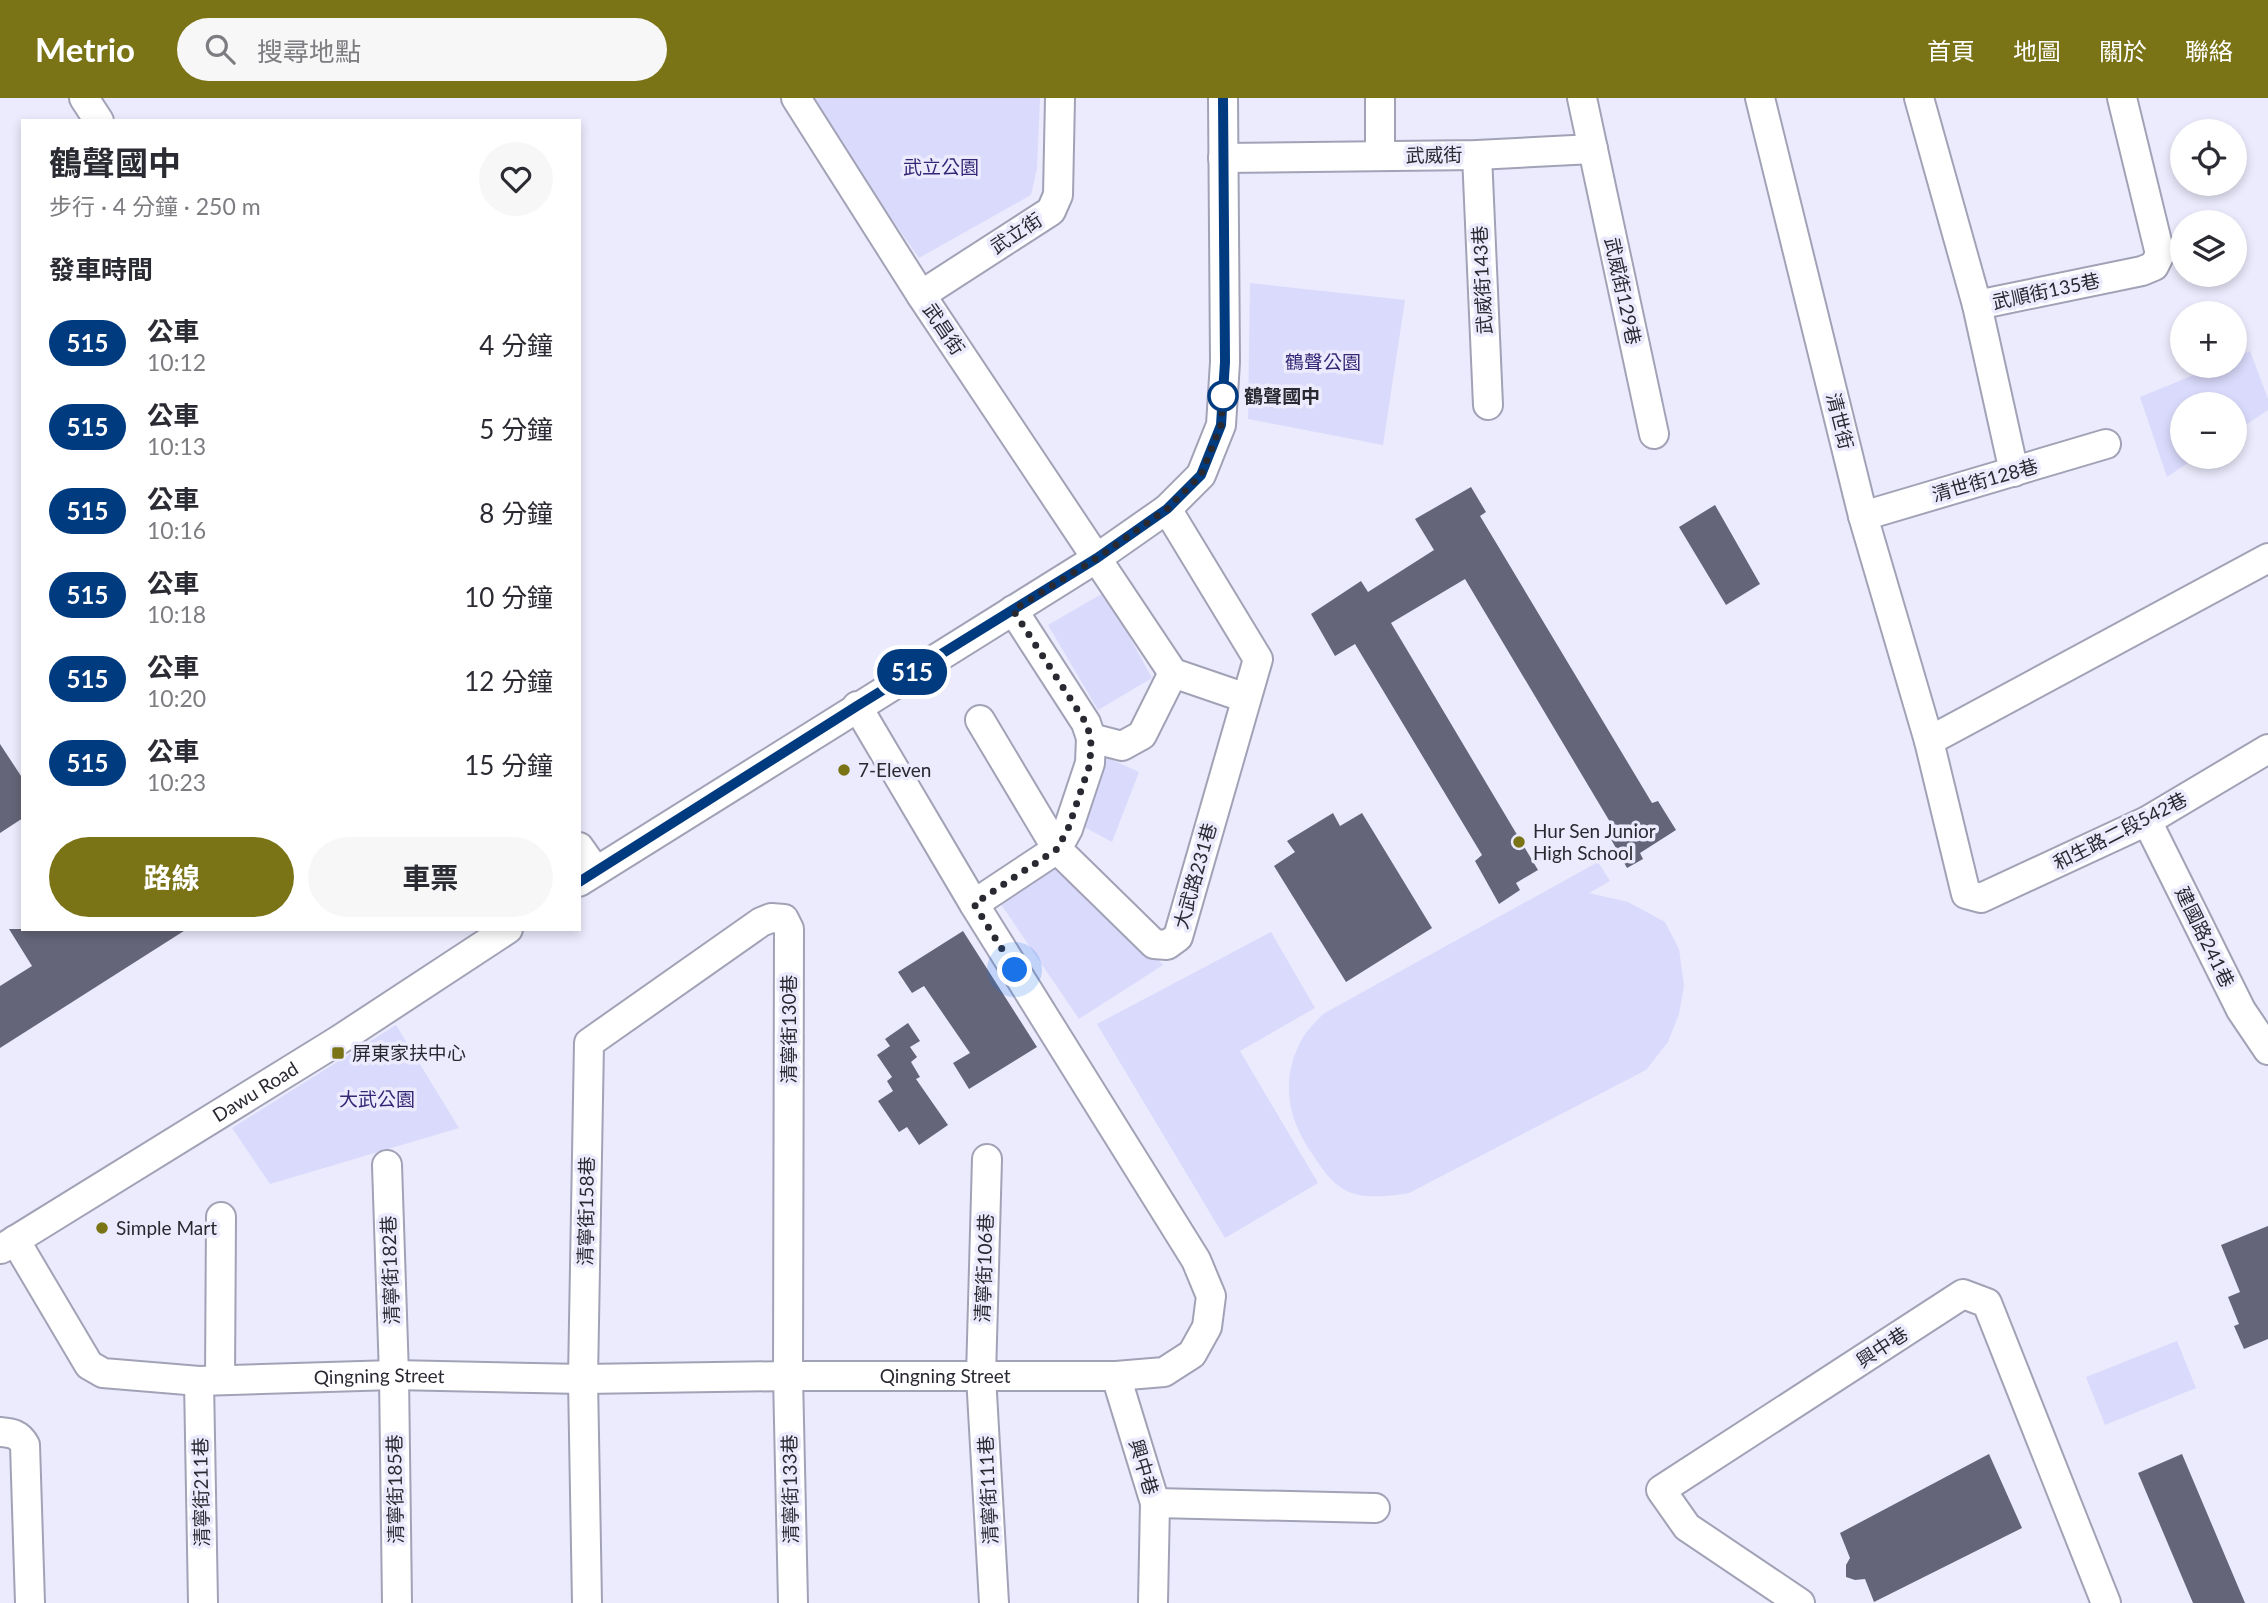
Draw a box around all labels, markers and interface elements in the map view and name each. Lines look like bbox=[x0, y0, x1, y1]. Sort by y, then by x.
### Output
search box bbox=[177, 18, 667, 81]
text: Metrio bbox=[35, 29, 135, 69]
icon: search bbox=[201, 30, 239, 68]
text: 搜尋地點 bbox=[257, 35, 361, 67]
text: 首頁 bbox=[1927, 36, 1975, 65]
text: 地圖 bbox=[2013, 36, 2061, 65]
text: 關於 bbox=[2099, 36, 2147, 65]
text: 聯絡 bbox=[2185, 36, 2233, 65]
map controls bbox=[2170, 119, 2247, 469]
button: locate bbox=[2170, 119, 2247, 196]
text: 鶴聲國中 bbox=[49, 142, 181, 182]
button: heart bbox=[479, 142, 553, 216]
street label: 武威街 bbox=[1405, 143, 1463, 166]
park label: 武立公園 bbox=[903, 155, 979, 178]
text: 步行 · 4 分鐘 · 250 m bbox=[49, 192, 261, 220]
street label: 武立街 bbox=[986, 207, 1046, 258]
button: layers bbox=[2170, 210, 2247, 287]
street label: 武威街143巷 bbox=[1467, 225, 1496, 335]
street label: 武威街129巷 bbox=[1601, 235, 1646, 347]
text: 發車時間 bbox=[49, 253, 153, 285]
street label: 武順街135巷 bbox=[1990, 268, 2102, 313]
street label: 武昌街 bbox=[919, 299, 970, 359]
button: + bbox=[2170, 301, 2247, 378]
text: 公車 bbox=[147, 315, 199, 347]
text: 515 bbox=[67, 328, 108, 357]
text: 4 分鐘 bbox=[479, 329, 553, 361]
text: 10:12 bbox=[147, 348, 206, 376]
park label: 鶴聲公園 bbox=[1285, 350, 1361, 373]
marker: 鶴聲國中 bbox=[1208, 381, 1238, 411]
place label: 鶴聲國中 bbox=[1244, 384, 1320, 407]
street label: 清世街 bbox=[1822, 390, 1859, 451]
button: − bbox=[2170, 392, 2247, 469]
text: 公車 bbox=[147, 399, 199, 431]
text: 515 bbox=[67, 412, 108, 441]
text: 5 分鐘 bbox=[479, 413, 553, 445]
text: 10:13 bbox=[147, 432, 206, 460]
street label: 清世街128巷 bbox=[1929, 453, 2040, 506]
text: 公車 bbox=[147, 483, 199, 515]
text: 515 bbox=[67, 496, 108, 525]
text: 8 分鐘 bbox=[479, 497, 553, 529]
text: 10:16 bbox=[147, 516, 206, 544]
text: 公車 bbox=[147, 567, 199, 599]
text: 515 bbox=[67, 580, 108, 609]
text: 10 分鐘 bbox=[464, 581, 553, 613]
text: 10:18 bbox=[147, 600, 206, 628]
line badge: 515 bbox=[872, 649, 952, 695]
text: 公車 bbox=[147, 651, 199, 683]
text: 515 bbox=[891, 657, 933, 686]
text: 515 bbox=[67, 664, 108, 693]
text: 12 分鐘 bbox=[464, 665, 553, 697]
text: 10:20 bbox=[147, 684, 206, 712]
text: 公車 bbox=[147, 735, 199, 767]
text: 515 bbox=[67, 748, 108, 777]
text: 15 分鐘 bbox=[464, 749, 553, 781]
place label: 7-Eleven bbox=[858, 758, 931, 781]
marker: 7-Eleven bbox=[836, 762, 852, 778]
text: 10:23 bbox=[147, 768, 206, 796]
street label: 和生路二段542巷 bbox=[2049, 787, 2191, 874]
place label: Hur Sen Junior High School bbox=[1533, 819, 1656, 864]
street label: 大武路231巷 bbox=[1168, 820, 1221, 931]
marker: Hur Sen Junior High School bbox=[1511, 834, 1527, 850]
button: 路線 bbox=[49, 837, 294, 917]
button: 車票 bbox=[308, 837, 553, 917]
street label: 建國路241巷 bbox=[2171, 883, 2240, 991]
your location bbox=[997, 952, 1032, 987]
street label: 清寧街130巷 bbox=[777, 974, 800, 1084]
place label: 屏東家扶中心 bbox=[352, 1041, 466, 1064]
marker: 屏東家扶中心 bbox=[330, 1045, 346, 1061]
street label: Dawu Road bbox=[208, 1056, 302, 1126]
park label: 大武公園 bbox=[339, 1087, 415, 1110]
street label: 清寧街158巷 bbox=[573, 1156, 598, 1266]
street label: 清寧街106巷 bbox=[970, 1213, 997, 1323]
street label: 清寧街182巷 bbox=[376, 1215, 403, 1325]
place label: Simple Mart bbox=[116, 1216, 217, 1239]
marker: Simple Mart bbox=[94, 1220, 110, 1236]
street label: 興中巷 bbox=[1852, 1321, 1912, 1372]
street label: Qingning Street bbox=[314, 1363, 445, 1388]
street label: Qingning Street bbox=[880, 1364, 1011, 1387]
street label: 清寧街185巷 bbox=[382, 1434, 407, 1544]
street label: 清寧街133巷 bbox=[777, 1434, 802, 1544]
street label: 清寧街111巷 bbox=[973, 1435, 1002, 1545]
street label: 興中巷 bbox=[1125, 1436, 1164, 1497]
street label: 清寧街211巷 bbox=[188, 1437, 213, 1547]

